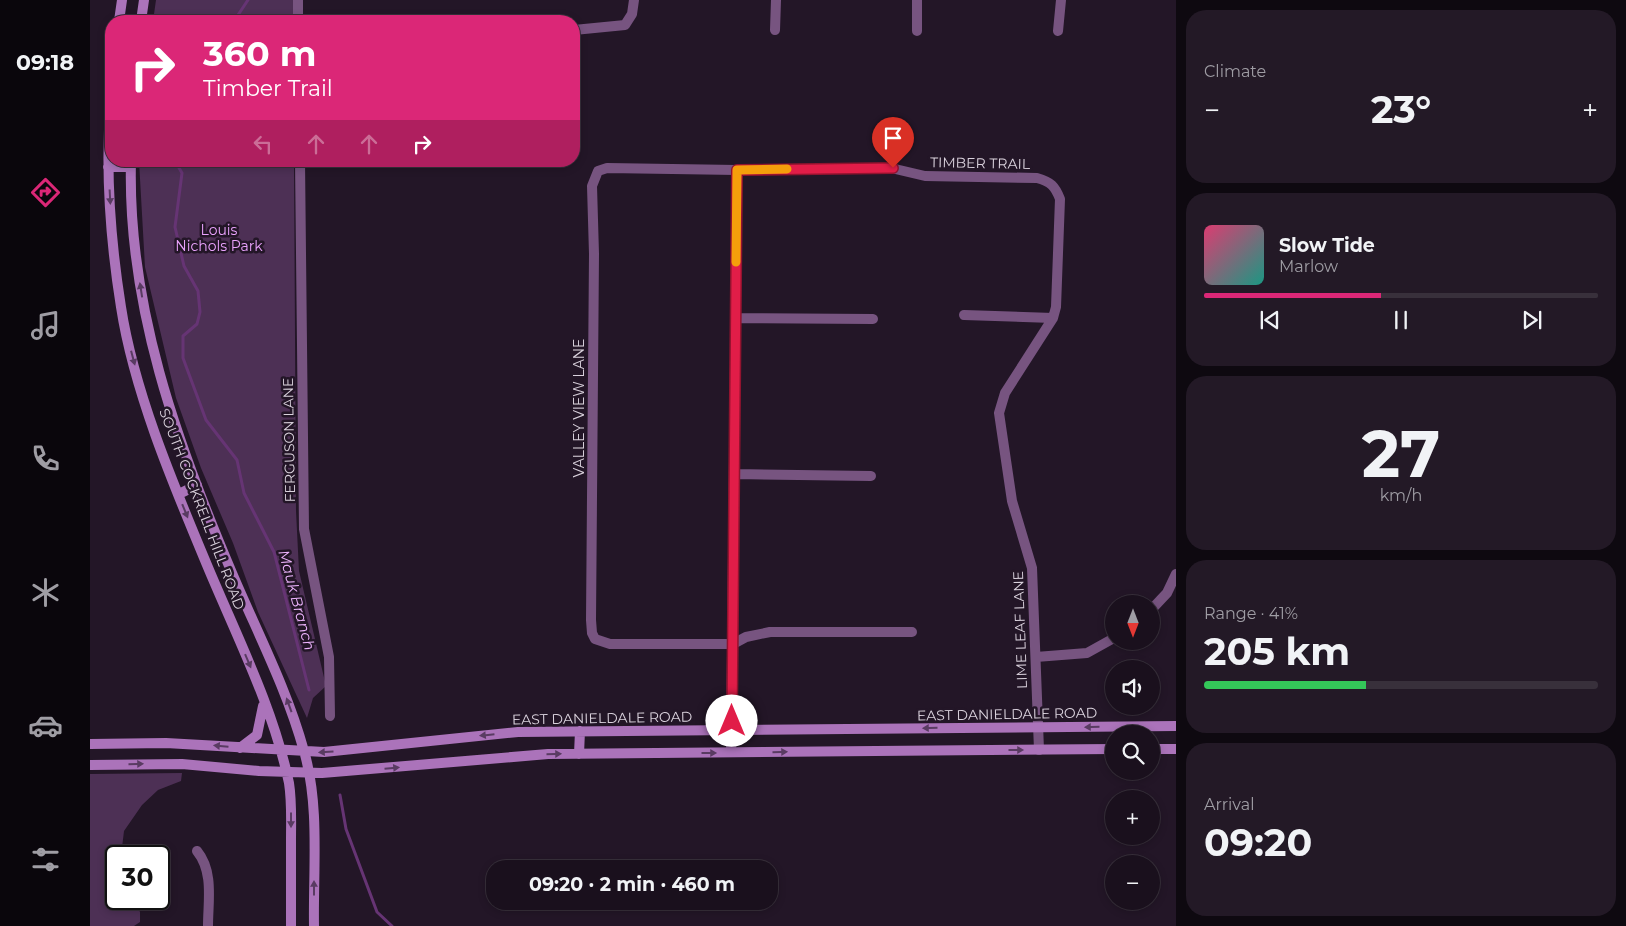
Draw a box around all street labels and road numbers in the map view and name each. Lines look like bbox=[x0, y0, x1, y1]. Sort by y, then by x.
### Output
street label: TIMBER TRAIL bbox=[930, 153, 1031, 173]
street label: VALLEY VIEW LANE bbox=[570, 339, 588, 477]
street label: FERGUSON LANE bbox=[279, 378, 299, 502]
street label: SOUTH COCKRELL HILL ROAD bbox=[155, 406, 249, 612]
street label: LIME LEAF LANE bbox=[1009, 571, 1031, 689]
street label: EAST DANIELDALE ROAD bbox=[917, 703, 1097, 725]
street label: EAST DANIELDALE ROAD bbox=[512, 707, 692, 729]

